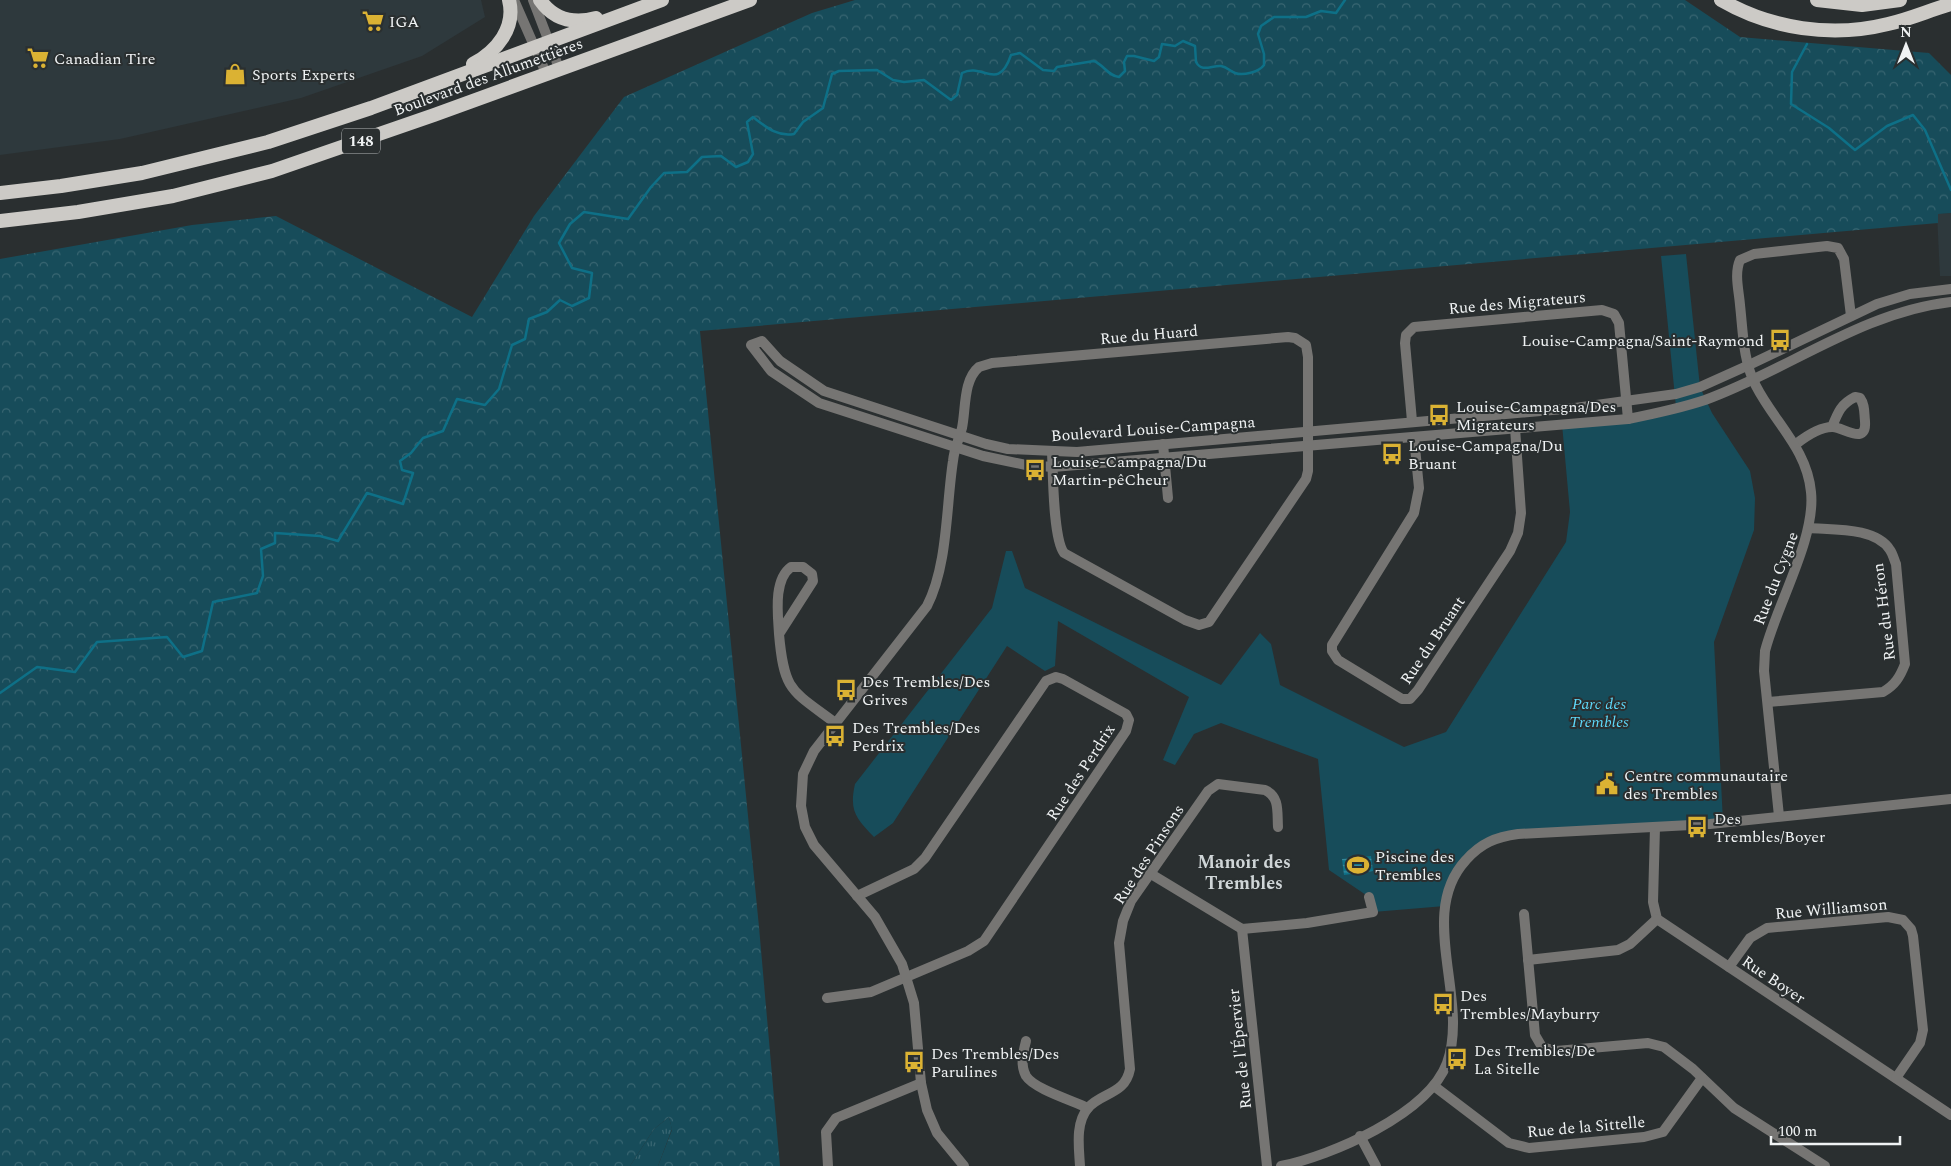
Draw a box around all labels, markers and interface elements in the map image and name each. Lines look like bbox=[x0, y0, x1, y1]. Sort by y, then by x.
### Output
supermarket icon: IGA bbox=[360, 8, 386, 34]
place label: IGA bbox=[389, 10, 419, 34]
north arrow bbox=[1881, 20, 1931, 70]
text: N bbox=[1900, 22, 1912, 43]
street label: Boulevard des Allumettières bbox=[390, 31, 586, 122]
supermarket icon: Canadian Tire bbox=[25, 45, 51, 71]
place label: Canadian Tire bbox=[54, 47, 155, 71]
shop icon: Sports Experts bbox=[222, 61, 248, 87]
place label: Sports Experts bbox=[252, 63, 355, 87]
road number: 148 bbox=[342, 128, 380, 154]
street label: Rue des Migrateurs bbox=[1447, 285, 1587, 321]
street label: Rue du Huard bbox=[1099, 319, 1199, 351]
bus stop icon: Louise-Campagna/Saint-Raymond bbox=[1767, 327, 1793, 353]
place label: Louise-Campagna/Saint-Raymond bbox=[1522, 329, 1764, 353]
place label: Louise-Campagna/Des Migrateurs bbox=[1456, 395, 1616, 437]
bus stop icon: Louise-Campagna/Des Migrateurs bbox=[1426, 402, 1452, 428]
street label: Boulevard Louise-Campagna bbox=[1050, 410, 1256, 448]
place label: Louise-Campagna/Du Bruant bbox=[1408, 434, 1563, 476]
bus stop icon: Louise-Campagna/Du Bruant bbox=[1379, 441, 1405, 467]
place label: Louise-Campagna/Du Martin-pêCheur bbox=[1052, 450, 1207, 492]
bus stop icon: Louise-Campagna/Du Martin-pêCheur bbox=[1022, 457, 1048, 483]
street label: Rue du Cygne bbox=[1747, 528, 1805, 628]
street label: Rue du Héron bbox=[1866, 562, 1902, 662]
street label: Rue du Bruant bbox=[1394, 591, 1471, 689]
place label: Des Trembles/Des Grives bbox=[862, 670, 990, 712]
bus stop icon: Des Trembles/Des Grives bbox=[833, 677, 859, 703]
park label: Parc des Trembles bbox=[1569, 692, 1629, 734]
place label: Des Trembles/Des Perdrix bbox=[852, 716, 980, 758]
street label: Rue des Perdrix bbox=[1041, 719, 1121, 826]
bus stop icon: Des Trembles/Des Perdrix bbox=[822, 723, 848, 749]
place label: Centre communautaire des Trembles bbox=[1624, 764, 1788, 806]
public building icon: Centre communautaire des Trembles bbox=[1594, 771, 1620, 797]
street label: Rue des Pinsons bbox=[1107, 800, 1190, 909]
place label: Des Trembles/Boyer bbox=[1714, 807, 1825, 849]
bus stop icon: Des Trembles/Boyer bbox=[1684, 814, 1710, 840]
place label: Piscine des Trembles bbox=[1375, 845, 1454, 887]
district label: Manoir des Trembles bbox=[1197, 849, 1291, 897]
sports icon: Piscine des Trembles bbox=[1345, 852, 1371, 878]
street label: Rue Williamson bbox=[1774, 892, 1888, 926]
street label: Rue Boyer bbox=[1737, 950, 1810, 1010]
place label: Des Trembles/Mayburry bbox=[1460, 984, 1601, 1026]
street label: Rue de l'Épervier bbox=[1222, 987, 1258, 1110]
bus stop icon: Des Trembles/Mayburry bbox=[1430, 991, 1456, 1017]
place label: Des Trembles/De La Sitelle bbox=[1474, 1039, 1596, 1081]
place label: Des Trembles/Des Parulines bbox=[931, 1042, 1059, 1084]
bus stop icon: Des Trembles/De La Sitelle bbox=[1444, 1046, 1470, 1072]
bus stop icon: Des Trembles/Des Parulines bbox=[901, 1049, 927, 1075]
street label: Rue de la Sittelle bbox=[1526, 1110, 1646, 1144]
scale bar bbox=[1771, 1114, 1900, 1146]
text: 100 m bbox=[1778, 1120, 1817, 1143]

